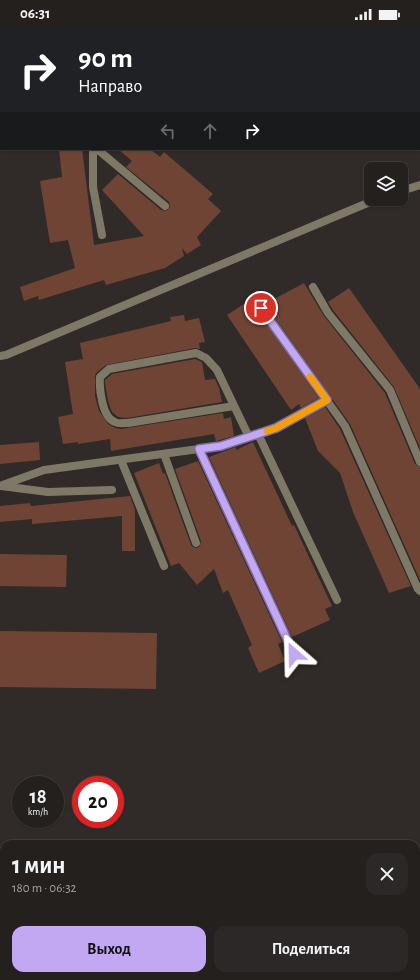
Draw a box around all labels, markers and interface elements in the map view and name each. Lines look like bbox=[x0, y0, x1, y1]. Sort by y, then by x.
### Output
text: 06:31 bbox=[20, 6, 50, 21]
icon: right bbox=[12, 44, 64, 96]
text: 90 m bbox=[78, 45, 133, 73]
text: Направо bbox=[78, 78, 142, 96]
icon: left bbox=[157, 120, 179, 142]
icon: ahead bbox=[199, 120, 221, 142]
icon: right bbox=[241, 120, 263, 142]
map controls bbox=[364, 162, 408, 206]
button: layers bbox=[364, 162, 408, 206]
pin bbox=[244, 291, 278, 325]
icon: arrive bbox=[250, 297, 272, 319]
position arrow bbox=[273, 633, 315, 675]
speed limit sign: 20 bbox=[72, 776, 124, 828]
text: 18 bbox=[29, 787, 47, 807]
text: km/h bbox=[28, 807, 48, 817]
button: close bbox=[366, 853, 408, 895]
text: 1 мин bbox=[12, 854, 66, 878]
text: 180 m · 06:32 bbox=[12, 882, 77, 895]
button: Выход bbox=[12, 926, 206, 972]
button: Поделиться bbox=[214, 926, 408, 972]

